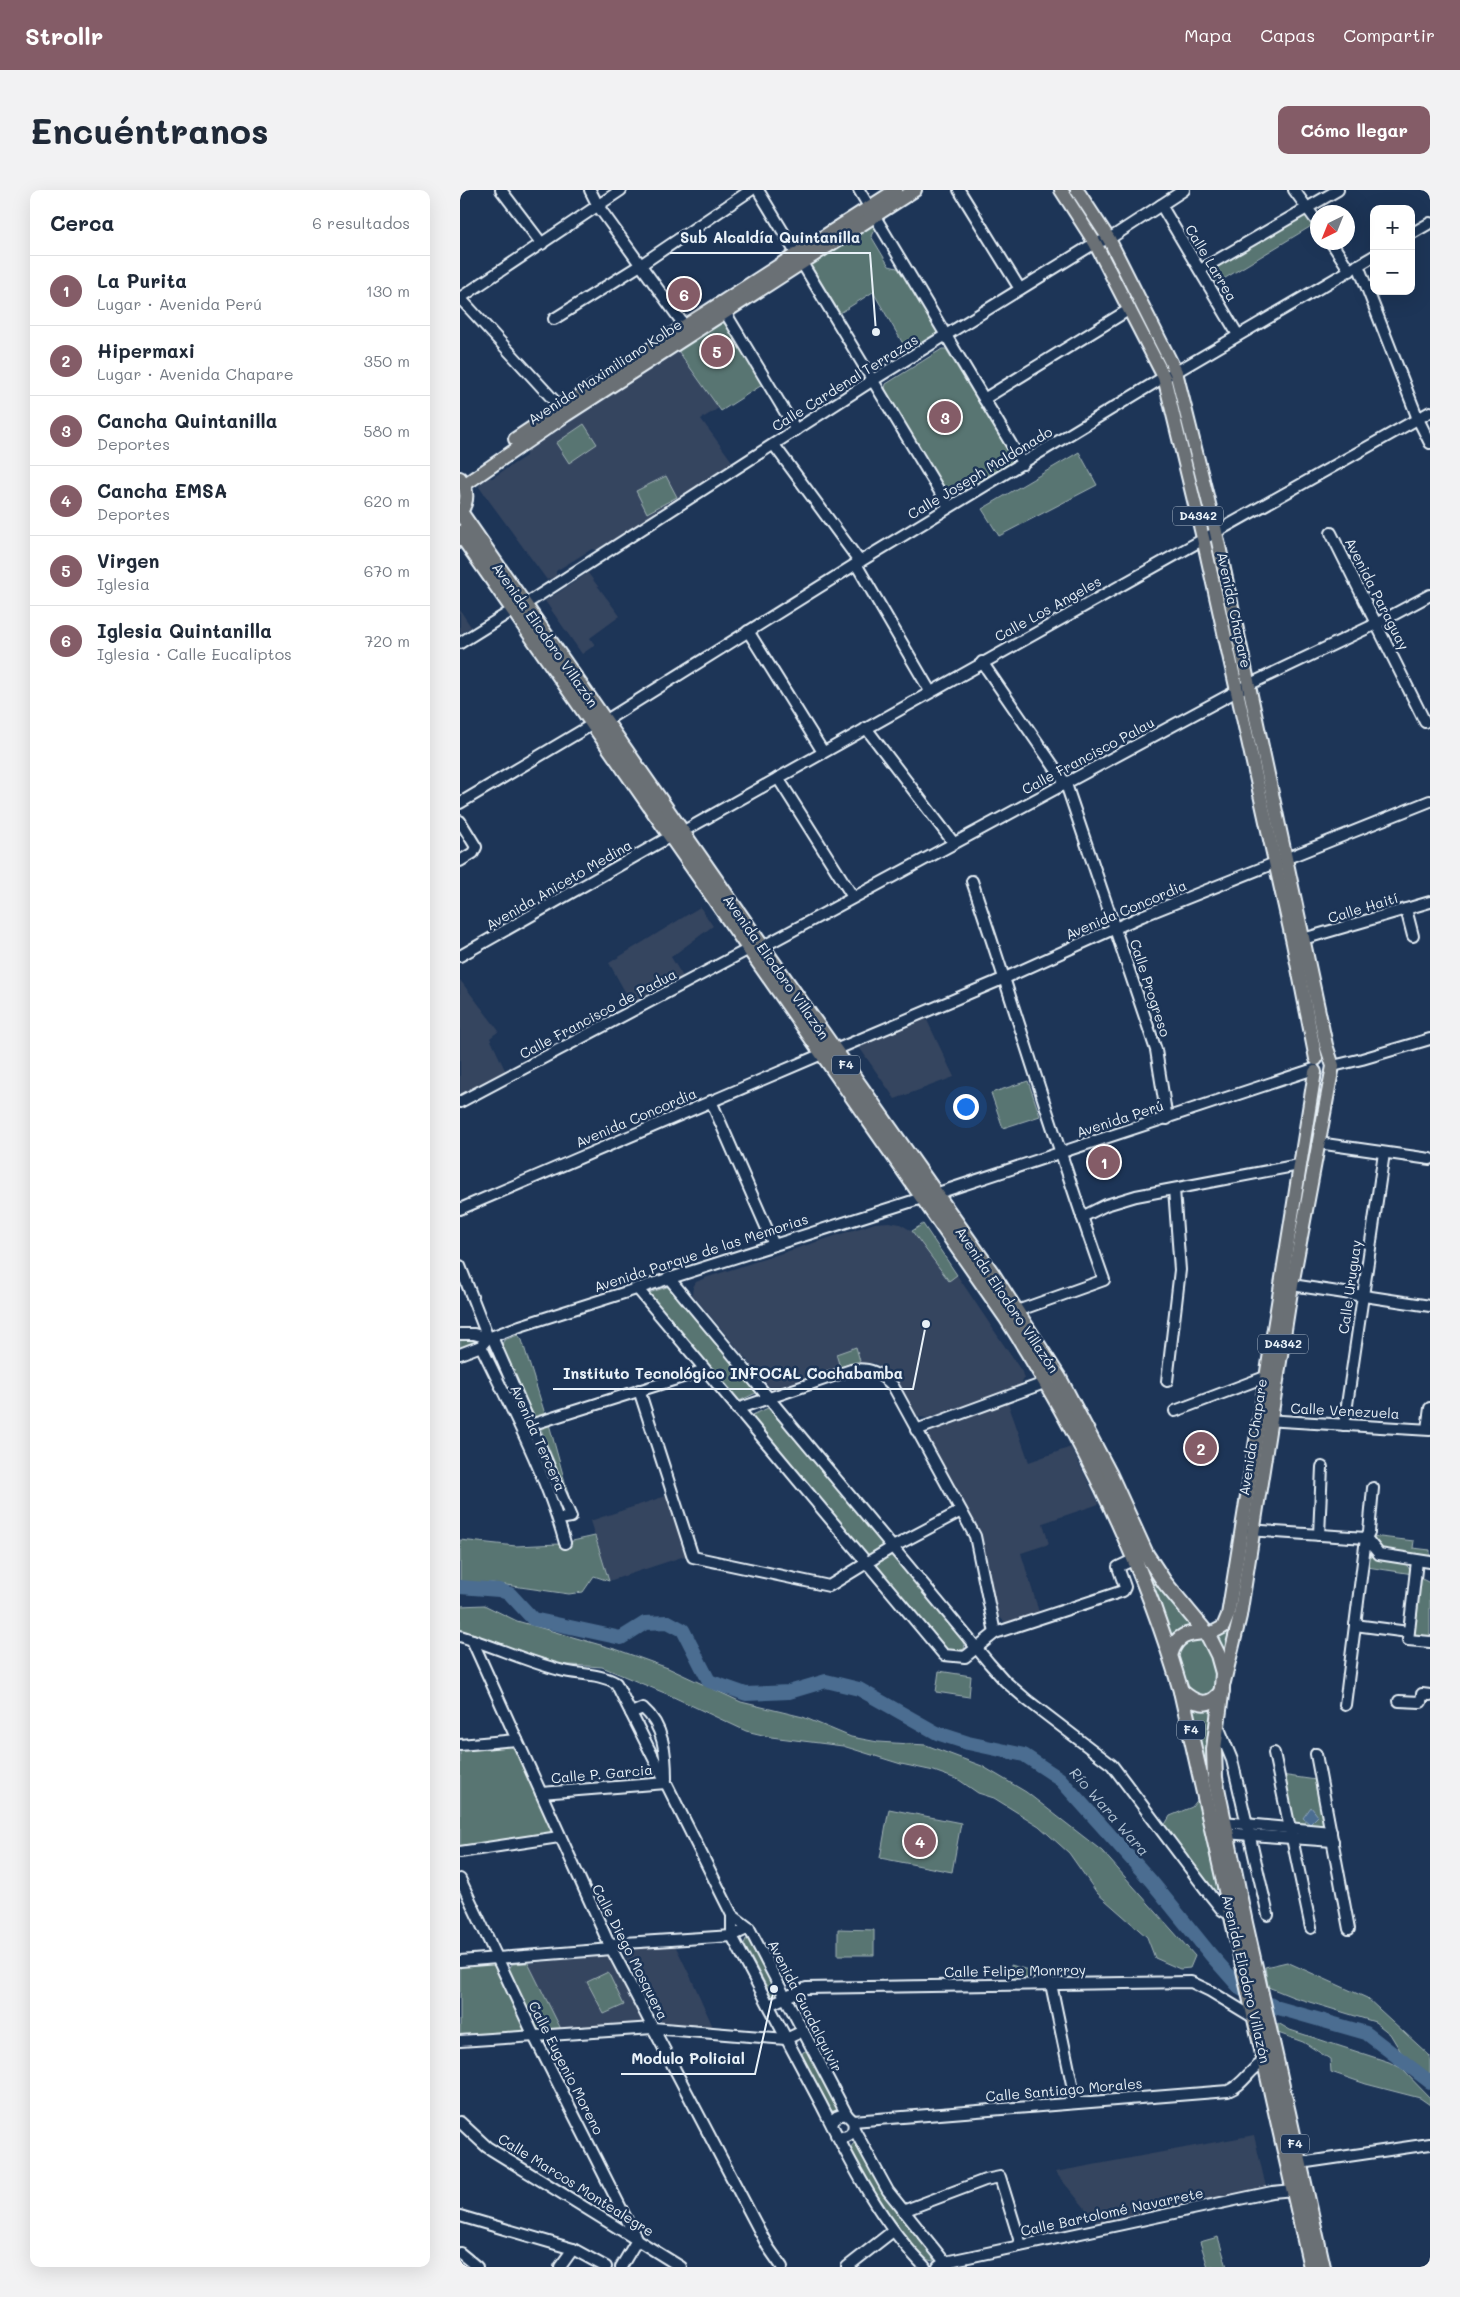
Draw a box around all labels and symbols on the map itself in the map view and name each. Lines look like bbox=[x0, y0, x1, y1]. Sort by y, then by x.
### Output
north arrow bbox=[1310, 205, 1355, 250]
street label: Calle Larrea bbox=[1181, 221, 1242, 305]
callout: Sub Alcaldía Quintanilla bbox=[670, 223, 870, 253]
text: Sub Alcaldía Quintanilla bbox=[680, 227, 860, 247]
pin: 6 bbox=[668, 275, 700, 313]
street label: Avenida Maximiliano Kolbe bbox=[524, 315, 685, 429]
street label: Calle Cardenal Terrazas bbox=[768, 330, 922, 435]
pin: 5 bbox=[701, 332, 733, 370]
pin: 3 bbox=[929, 398, 961, 436]
street label: Calle Joseph Maldonado bbox=[904, 422, 1056, 523]
road number: D4342 bbox=[1173, 506, 1223, 526]
street label: Avenida Paraguay bbox=[1341, 535, 1414, 653]
street label: Avenida Chapare bbox=[1213, 550, 1256, 670]
street label: Avenida Eliodoro Villazón bbox=[488, 559, 603, 711]
street label: Calle Los Angeles bbox=[991, 571, 1104, 646]
street label: Calle Francisco Palau bbox=[1018, 712, 1157, 799]
street label: Avenida Aniceto Medina bbox=[482, 835, 635, 934]
street label: Avenida Concordia bbox=[1062, 875, 1189, 944]
street label: Calle Haití bbox=[1325, 888, 1400, 927]
street label: Avenida Eliodoro Villazón bbox=[719, 891, 834, 1043]
street label: Calle Progreso bbox=[1126, 937, 1175, 1039]
street label: Calle Francisco de Padua bbox=[516, 964, 680, 1063]
road number: F4 bbox=[832, 1056, 860, 1074]
street label: Avenida Concordia bbox=[572, 1083, 699, 1152]
your location bbox=[953, 1094, 979, 1120]
street label: Avenida Perú bbox=[1074, 1096, 1166, 1142]
pin: 1 bbox=[1088, 1143, 1120, 1181]
street label: Avenida Parque de las Memorias bbox=[591, 1209, 810, 1296]
street label: Avenida Eliodoro Villazón bbox=[951, 1223, 1064, 1377]
street label: Calle Uruguay bbox=[1334, 1239, 1366, 1335]
road number: D4342 bbox=[1258, 1334, 1308, 1354]
callout: Instituto Tecnológico INFOCAL Cochabamba bbox=[553, 1359, 913, 1389]
text: Instituto Tecnológico INFOCAL Cochabamba bbox=[563, 1363, 903, 1383]
street label: Avenida Chapare bbox=[1234, 1377, 1271, 1497]
street label: Avenida Tercera bbox=[506, 1382, 570, 1494]
street label: Calle Venezuela bbox=[1290, 1398, 1400, 1423]
pin: 2 bbox=[1185, 1429, 1217, 1467]
road number: F4 bbox=[1177, 1720, 1205, 1740]
street label: Calle P. Garcia bbox=[550, 1760, 654, 1787]
water label: Río Wara Wara bbox=[1066, 1763, 1154, 1860]
pin: 4 bbox=[904, 1822, 936, 1860]
street label: Calle Diego Mosquera bbox=[588, 1881, 673, 2023]
street label: Avenida Eliodoro Villazón bbox=[1218, 1893, 1275, 2065]
street label: Avenida Guadalquivir bbox=[764, 1936, 847, 2075]
street label: Calle Felipe Monrroy bbox=[944, 1960, 1086, 1981]
street label: Calle Eugenio Moreno bbox=[525, 1998, 608, 2138]
callout: Modulo Policial bbox=[621, 2044, 755, 2074]
text: Modulo Policial bbox=[631, 2048, 745, 2068]
street label: Calle Santiago Morales bbox=[985, 2073, 1143, 2106]
street label: Calle Marcos Montealegre bbox=[495, 2129, 658, 2240]
road number: F4 bbox=[1281, 2135, 1309, 2154]
street label: Calle Bartolomé Navarrete bbox=[1019, 2183, 1205, 2240]

